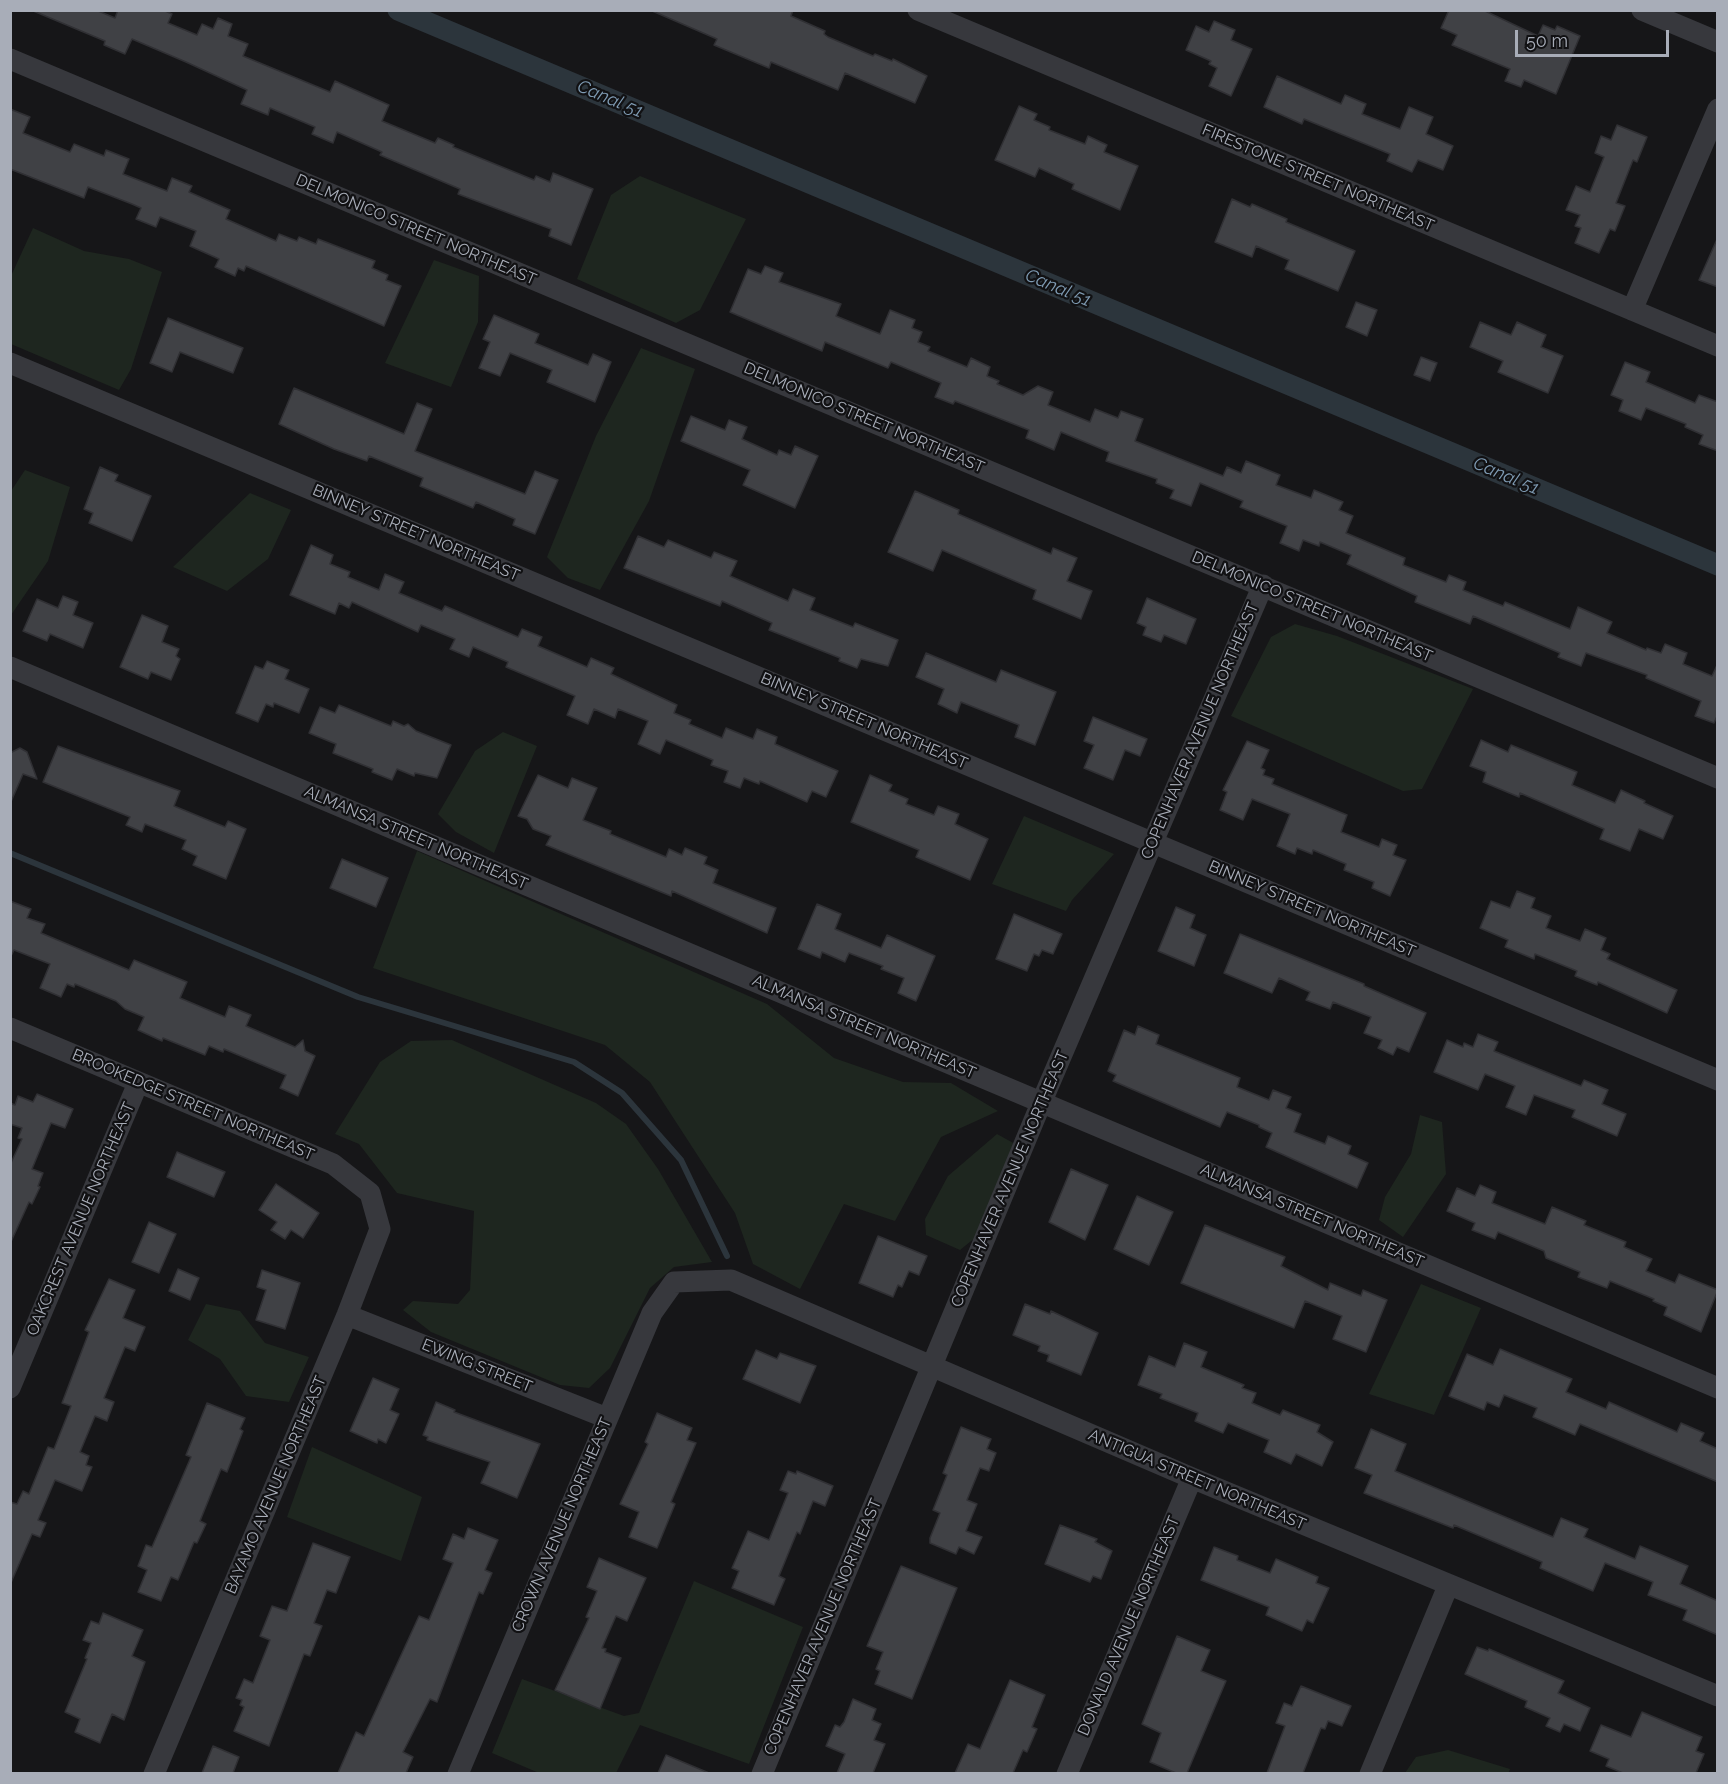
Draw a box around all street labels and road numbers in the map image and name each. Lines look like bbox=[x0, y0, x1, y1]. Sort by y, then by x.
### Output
street label: FIRESTONE STREET NORTHEAST bbox=[1199, 120, 1437, 236]
street label: DELMONICO STREET NORTHEAST bbox=[293, 171, 539, 289]
street label: DELMONICO STREET NORTHEAST bbox=[741, 359, 987, 477]
street label: BINNEY STREET NORTHEAST bbox=[310, 481, 522, 585]
street label: DELMONICO STREET NORTHEAST bbox=[1189, 548, 1435, 666]
street label: COPENHAVER AVENUE NORTHEAST bbox=[1137, 600, 1263, 862]
street label: BINNEY STREET NORTHEAST bbox=[758, 669, 970, 773]
street label: ALMANSA STREET NORTHEAST bbox=[301, 782, 531, 894]
street label: BINNEY STREET NORTHEAST bbox=[1206, 857, 1418, 961]
street label: ALMANSA STREET NORTHEAST bbox=[749, 971, 979, 1083]
street label: BROOKEDGE STREET NORTHEAST bbox=[69, 1045, 317, 1165]
street label: COPENHAVER AVENUE NORTHEAST bbox=[947, 1048, 1073, 1310]
street label: OAKCREST AVENUE NORTHEAST bbox=[23, 1099, 139, 1339]
street label: ALMANSA STREET NORTHEAST bbox=[1197, 1160, 1427, 1272]
street label: EWING STREET bbox=[419, 1335, 535, 1397]
street label: BAYAMO AVENUE NORTHEAST bbox=[221, 1373, 331, 1597]
street label: CROWN AVENUE NORTHEAST bbox=[508, 1415, 616, 1635]
street label: ANTIGUA STREET NORTHEAST bbox=[1085, 1425, 1309, 1535]
street label: COPENHAVER AVENUE NORTHEAST bbox=[760, 1496, 886, 1758]
street label: DONALD AVENUE NORTHEAST bbox=[1074, 1513, 1184, 1739]

